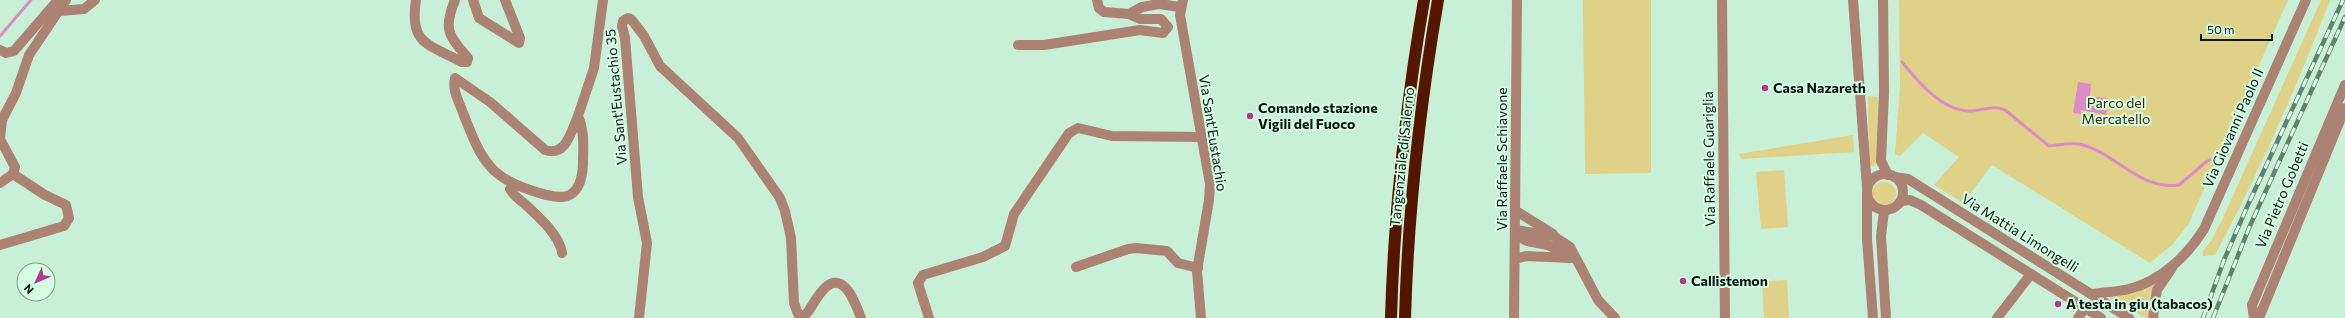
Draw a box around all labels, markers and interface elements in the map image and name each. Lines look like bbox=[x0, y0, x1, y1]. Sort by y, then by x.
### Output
scale bar bbox=[2201, 16, 2272, 42]
text: 50 m bbox=[2207, 22, 2235, 36]
street label: Via Sant'Eustachio 35 bbox=[601, 28, 630, 166]
street label: Via Giovanni Paolo II bbox=[2199, 66, 2266, 190]
street label: Via Sant'Eustachio bbox=[1196, 73, 1231, 192]
place label: Casa Nazareth bbox=[1773, 79, 1866, 96]
marker: Casa Nazareth bbox=[1760, 83, 1770, 93]
street label: Tangenziale di Salerno bbox=[1386, 86, 1417, 228]
street label: Via Raffaele Schiavone bbox=[1493, 87, 1510, 231]
street label: Via Raffaele Guariglia bbox=[1699, 91, 1718, 227]
park label: Parco del Mercatello bbox=[2082, 94, 2150, 127]
place label: Comando stazione Vigili del Fuoco bbox=[1258, 99, 1378, 132]
marker: Comando stazione Vigili del Fuoco bbox=[1245, 111, 1255, 121]
street label: Via Pietro Gobetti bbox=[2251, 139, 2312, 251]
street label: Via Mattia Limongelli bbox=[1959, 190, 2082, 275]
north arrow bbox=[16, 262, 56, 302]
place label: Callistemon bbox=[1691, 272, 1768, 289]
marker: Callistemon bbox=[1678, 276, 1688, 286]
text: N bbox=[21, 282, 36, 297]
place label: A testa in giu (tabacos) bbox=[2066, 295, 2213, 312]
marker: A testa in giu (tabacos) bbox=[2053, 299, 2063, 309]

